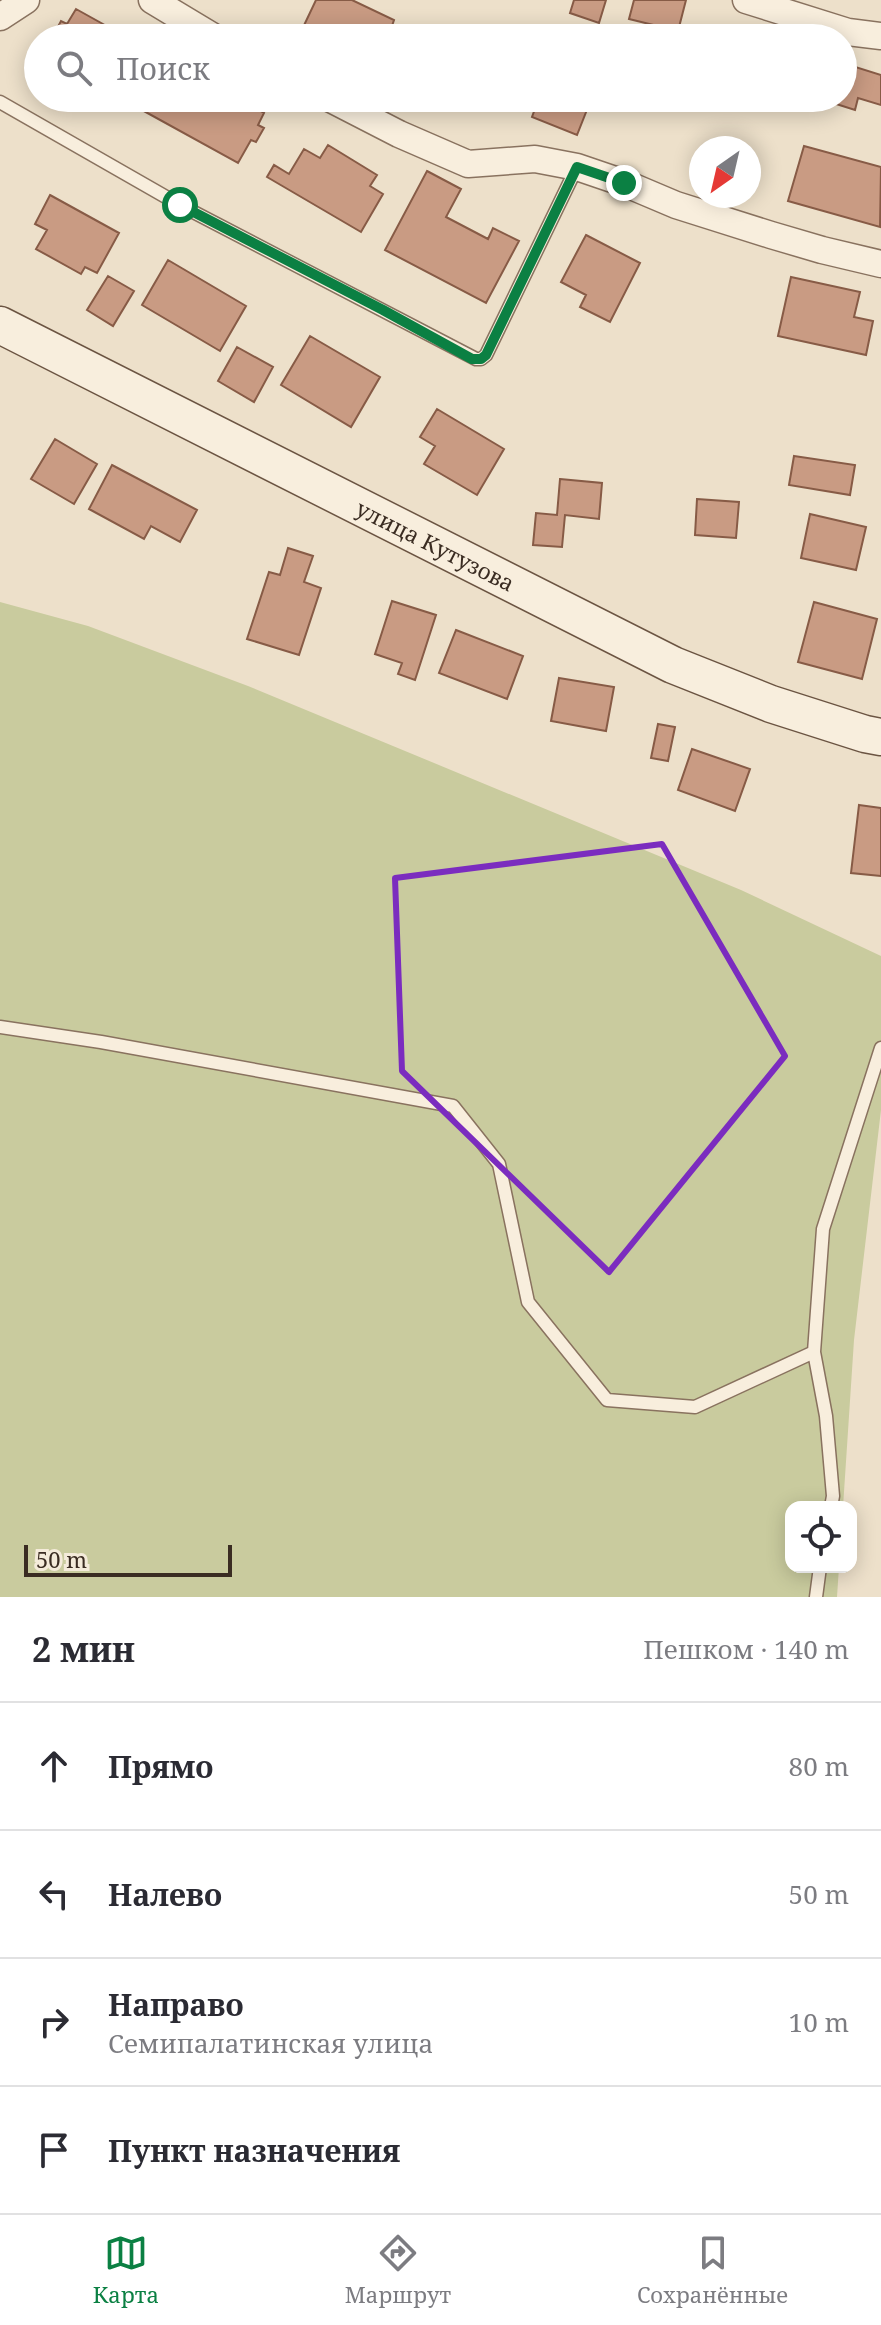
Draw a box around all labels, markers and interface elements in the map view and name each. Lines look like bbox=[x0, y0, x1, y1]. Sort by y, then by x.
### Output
search box bbox=[24, 24, 857, 112]
icon: search bbox=[52, 46, 96, 90]
text: Поиск bbox=[116, 48, 210, 89]
north arrow bbox=[689, 136, 761, 208]
route end bbox=[606, 165, 642, 201]
route start bbox=[162, 187, 198, 223]
street label: улица Кутузова bbox=[351, 492, 520, 598]
map controls bbox=[785, 1501, 857, 1573]
button: locate bbox=[785, 1501, 857, 1573]
scale bar bbox=[24, 1541, 232, 1577]
text: 50 m bbox=[36, 1544, 87, 1574]
text: 2 мин bbox=[32, 1626, 135, 1672]
text: Пешком · 140 m bbox=[643, 1631, 849, 1667]
icon: ahead bbox=[32, 1744, 76, 1788]
text: Прямо bbox=[108, 1746, 214, 1787]
text: 80 m bbox=[789, 1748, 849, 1784]
icon: left bbox=[32, 1872, 76, 1916]
text: Налево bbox=[108, 1874, 222, 1915]
text: 50 m bbox=[789, 1876, 849, 1912]
text: Направо bbox=[108, 1984, 244, 2025]
icon: right bbox=[32, 2000, 76, 2044]
text: 10 m bbox=[789, 2004, 849, 2040]
text: Семипалатинская улица bbox=[108, 2025, 433, 2061]
icon: arrive bbox=[32, 2128, 76, 2172]
text: Пункт назначения bbox=[108, 2130, 400, 2171]
tab: Карта bbox=[93, 2231, 159, 2309]
tab: Маршрут bbox=[345, 2231, 451, 2309]
tab: Сохранённые bbox=[637, 2231, 788, 2309]

